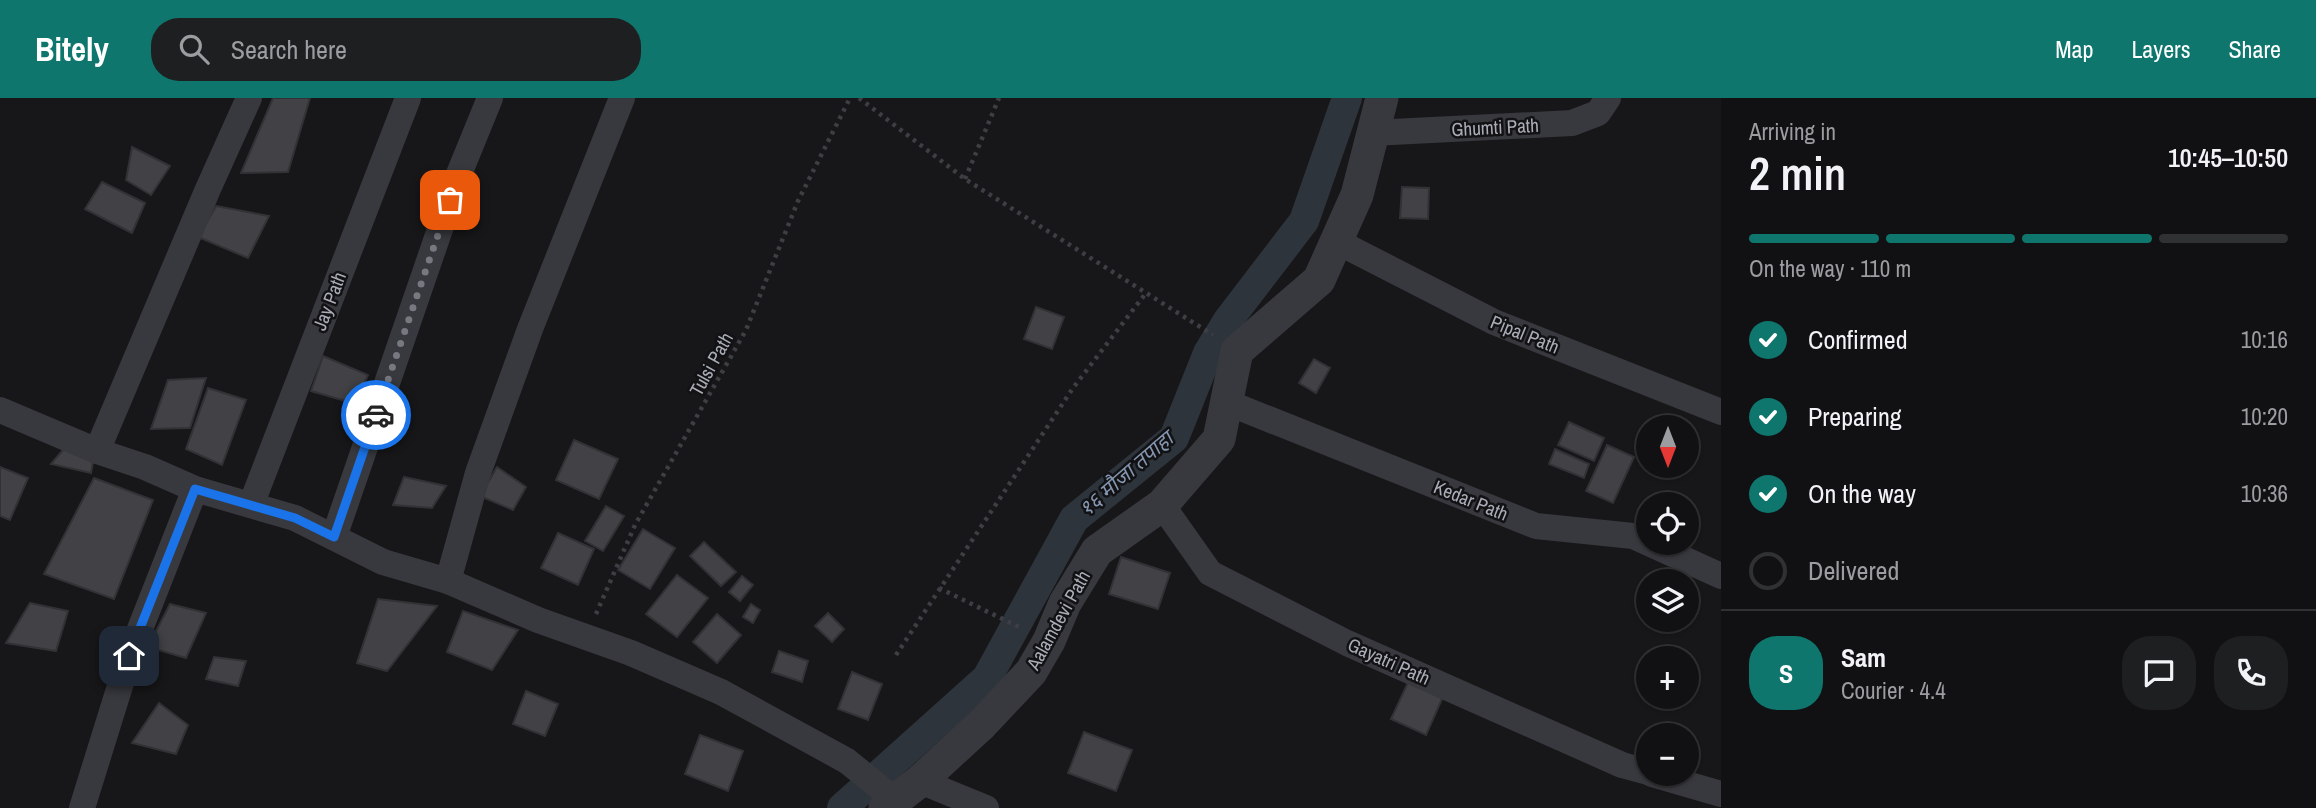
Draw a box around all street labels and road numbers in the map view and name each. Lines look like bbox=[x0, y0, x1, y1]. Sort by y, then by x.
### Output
street label: Ghumti Path bbox=[1451, 112, 1539, 142]
street label: Jay Path bbox=[306, 268, 352, 334]
street label: Pipal Path bbox=[1487, 308, 1563, 360]
street label: Tulsi Path bbox=[683, 328, 739, 400]
street label: Kedar Path bbox=[1430, 473, 1512, 527]
street label: Aalamdevi Path bbox=[1019, 566, 1096, 675]
street label: Gayatri Path bbox=[1344, 631, 1434, 691]

